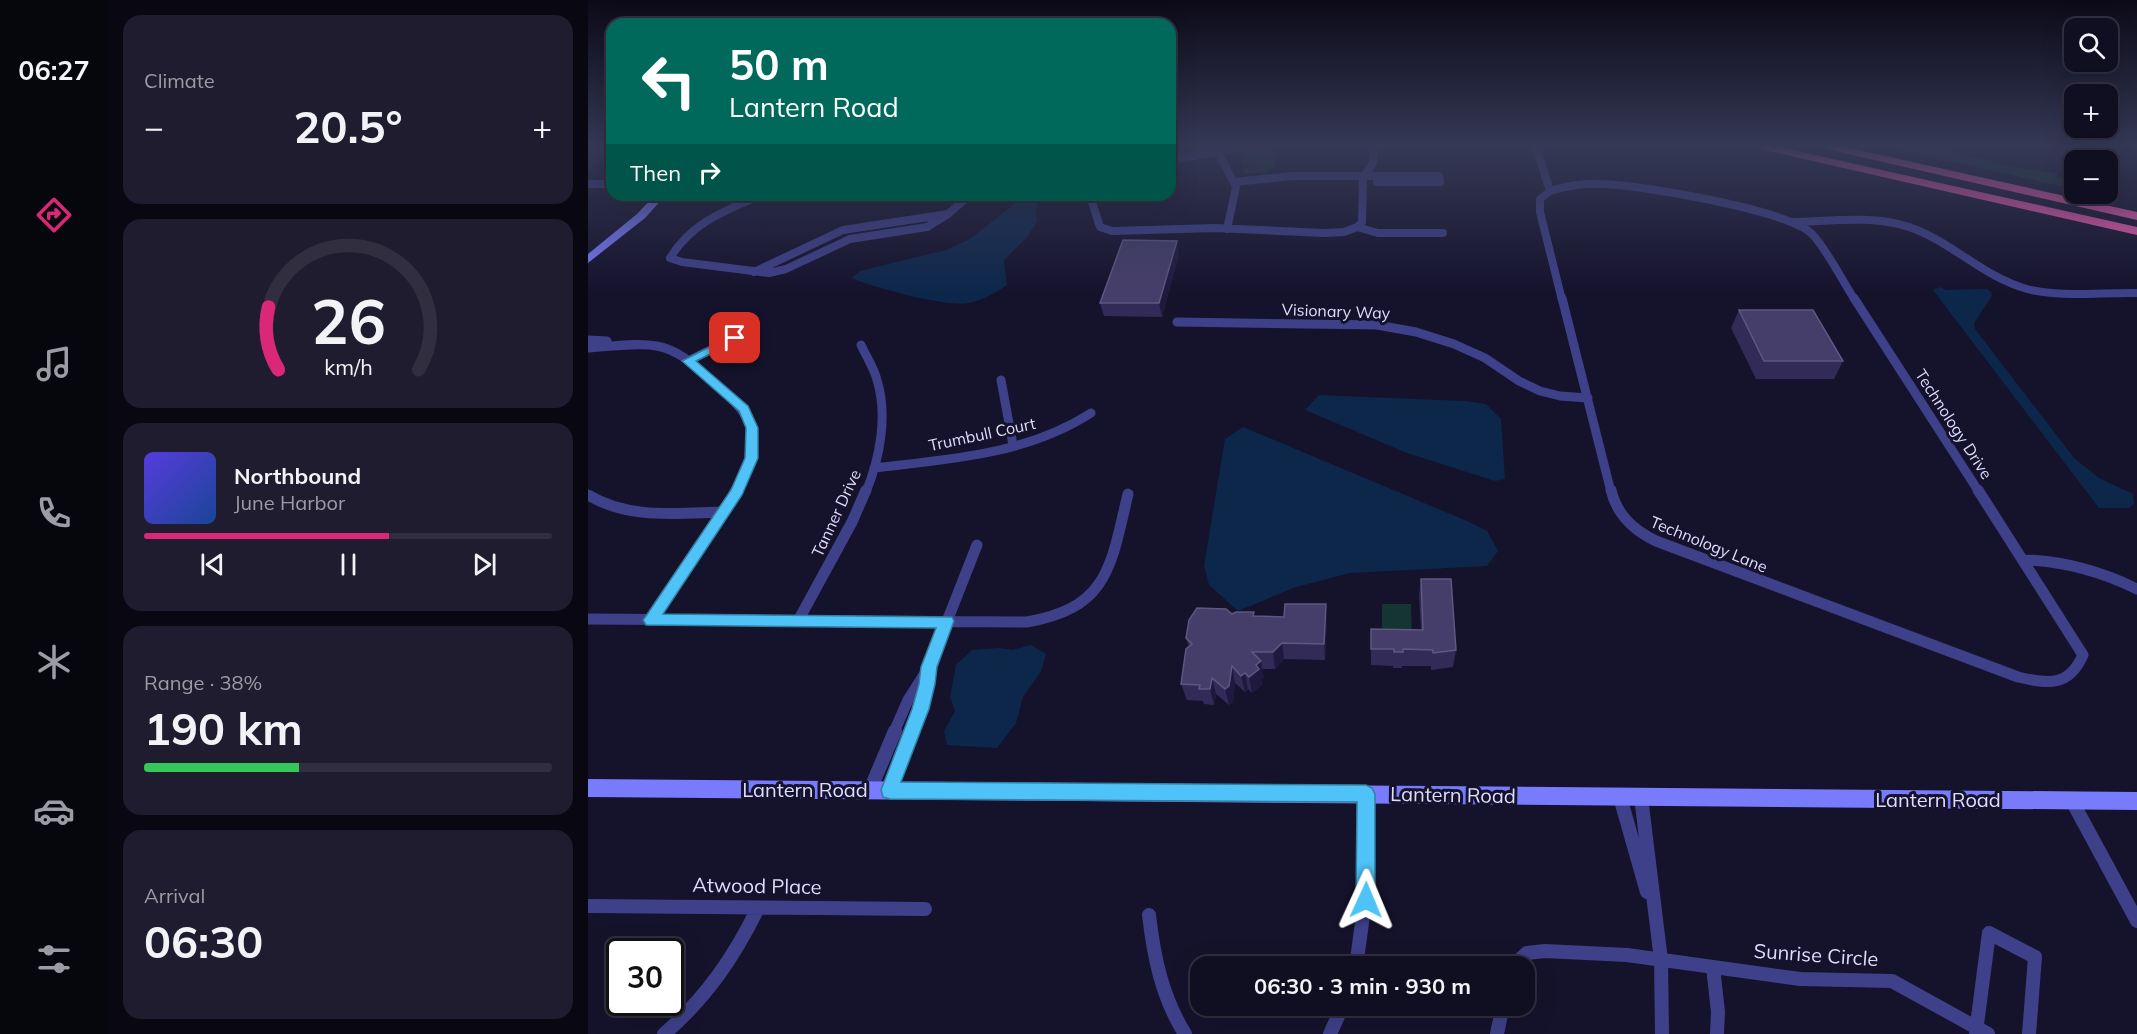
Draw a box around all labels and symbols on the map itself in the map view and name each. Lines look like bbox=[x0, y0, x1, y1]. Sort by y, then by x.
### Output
street label: Visionary Way bbox=[1281, 299, 1391, 323]
pin bbox=[709, 312, 760, 363]
street label: Technology Drive bbox=[1911, 365, 1997, 483]
street label: Trumbull Court bbox=[927, 413, 1038, 455]
street label: Tanner Drive bbox=[807, 466, 865, 560]
street label: Technology Lane bbox=[1647, 511, 1771, 577]
street label: Lantern Road bbox=[742, 777, 868, 802]
street label: Lantern Road bbox=[1390, 781, 1516, 808]
street label: Lantern Road bbox=[1875, 787, 2001, 812]
position arrow bbox=[1334, 868, 1398, 932]
street label: Atwood Place bbox=[692, 872, 822, 899]
speed limit sign: 30 bbox=[606, 938, 684, 1016]
street label: Sunrise Circle bbox=[1753, 938, 1879, 971]

